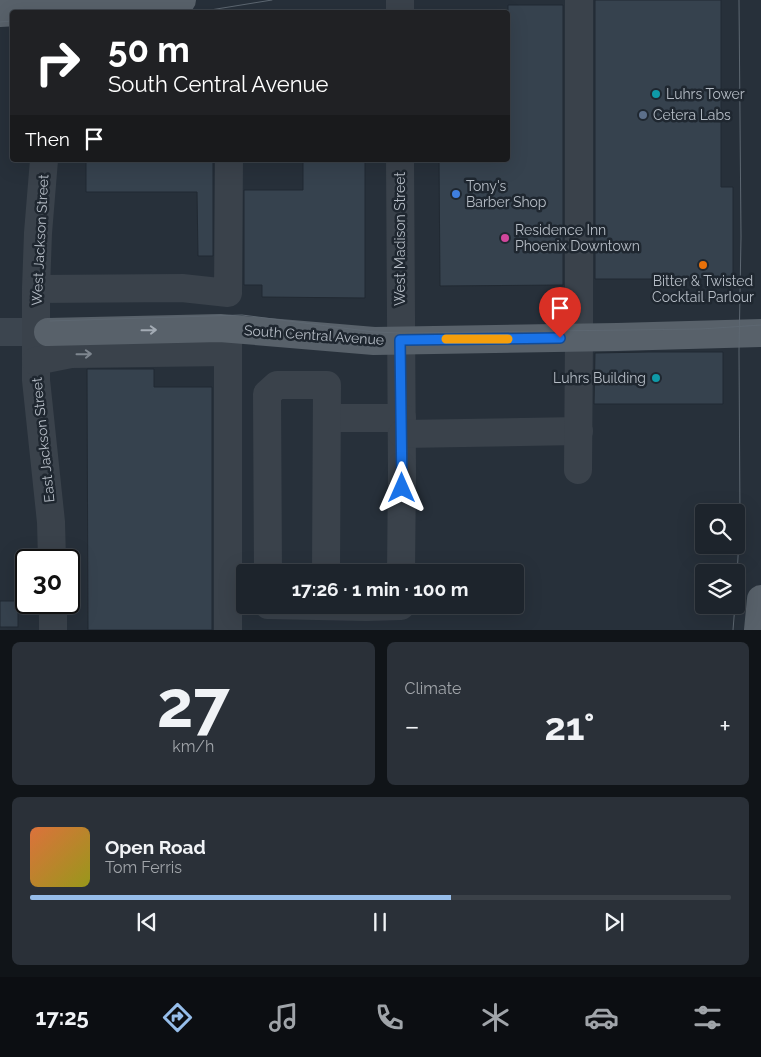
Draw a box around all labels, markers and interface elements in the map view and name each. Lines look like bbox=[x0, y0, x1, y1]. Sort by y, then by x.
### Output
text: 50 m bbox=[108, 29, 190, 70]
icon: right bbox=[25, 30, 90, 95]
text: South Central Avenue bbox=[108, 71, 329, 97]
place label: Luhrs Tower bbox=[666, 86, 745, 102]
marker: Luhrs Tower bbox=[650, 88, 662, 100]
place label: Cetera Labs bbox=[653, 107, 731, 123]
marker: Cetera Labs bbox=[637, 109, 649, 121]
icon: arrive bbox=[80, 125, 108, 153]
text: Then bbox=[25, 128, 70, 150]
street label: West Madison Street bbox=[392, 172, 408, 306]
street label: West Jackson Street bbox=[29, 174, 51, 306]
place label: Tony's Barber Shop bbox=[466, 178, 547, 210]
marker: Tony's Barber Shop bbox=[450, 188, 462, 200]
place label: Residence Inn Phoenix Downtown bbox=[515, 222, 640, 254]
marker: Residence Inn Phoenix Downtown bbox=[499, 232, 511, 244]
marker: Bitter & Twisted Cocktail Parlour bbox=[697, 259, 709, 271]
place label: Bitter & Twisted Cocktail Parlour bbox=[652, 273, 754, 305]
pin bbox=[539, 287, 581, 338]
icon: arrive bbox=[546, 294, 574, 322]
street label: South Central Avenue bbox=[243, 322, 385, 348]
one-way arrow bbox=[141, 325, 157, 334]
one-way arrow bbox=[76, 349, 92, 359]
place label: Luhrs Building bbox=[553, 370, 646, 386]
marker: Luhrs Building bbox=[650, 372, 662, 384]
street label: East Jackson Street bbox=[28, 376, 58, 503]
position arrow bbox=[375, 461, 427, 513]
map controls bbox=[695, 504, 745, 614]
button: search bbox=[695, 504, 745, 554]
speed limit sign: 30 bbox=[15, 549, 80, 614]
button: layers bbox=[695, 564, 745, 614]
text: 17:26 · 1 min · 100 m bbox=[292, 578, 468, 600]
text: 27 bbox=[157, 666, 230, 742]
text: Climate bbox=[405, 679, 461, 698]
text: 21° bbox=[544, 704, 595, 749]
text: − bbox=[405, 710, 420, 743]
text: + bbox=[719, 710, 731, 743]
text: km/h bbox=[172, 737, 214, 756]
text: Open Road bbox=[105, 836, 206, 858]
text: Tom Ferris bbox=[105, 858, 182, 877]
icon: previous bbox=[133, 908, 161, 936]
icon: pause bbox=[366, 908, 394, 936]
icon: next bbox=[600, 908, 628, 936]
icon: directions bbox=[160, 1000, 195, 1035]
icon: music bbox=[266, 1000, 301, 1035]
icon: phone bbox=[372, 1000, 407, 1035]
icon: climate bbox=[478, 1000, 513, 1035]
icon: car bbox=[584, 1000, 619, 1035]
icon: filters bbox=[690, 1000, 725, 1035]
text: 17:25 bbox=[36, 1004, 89, 1030]

